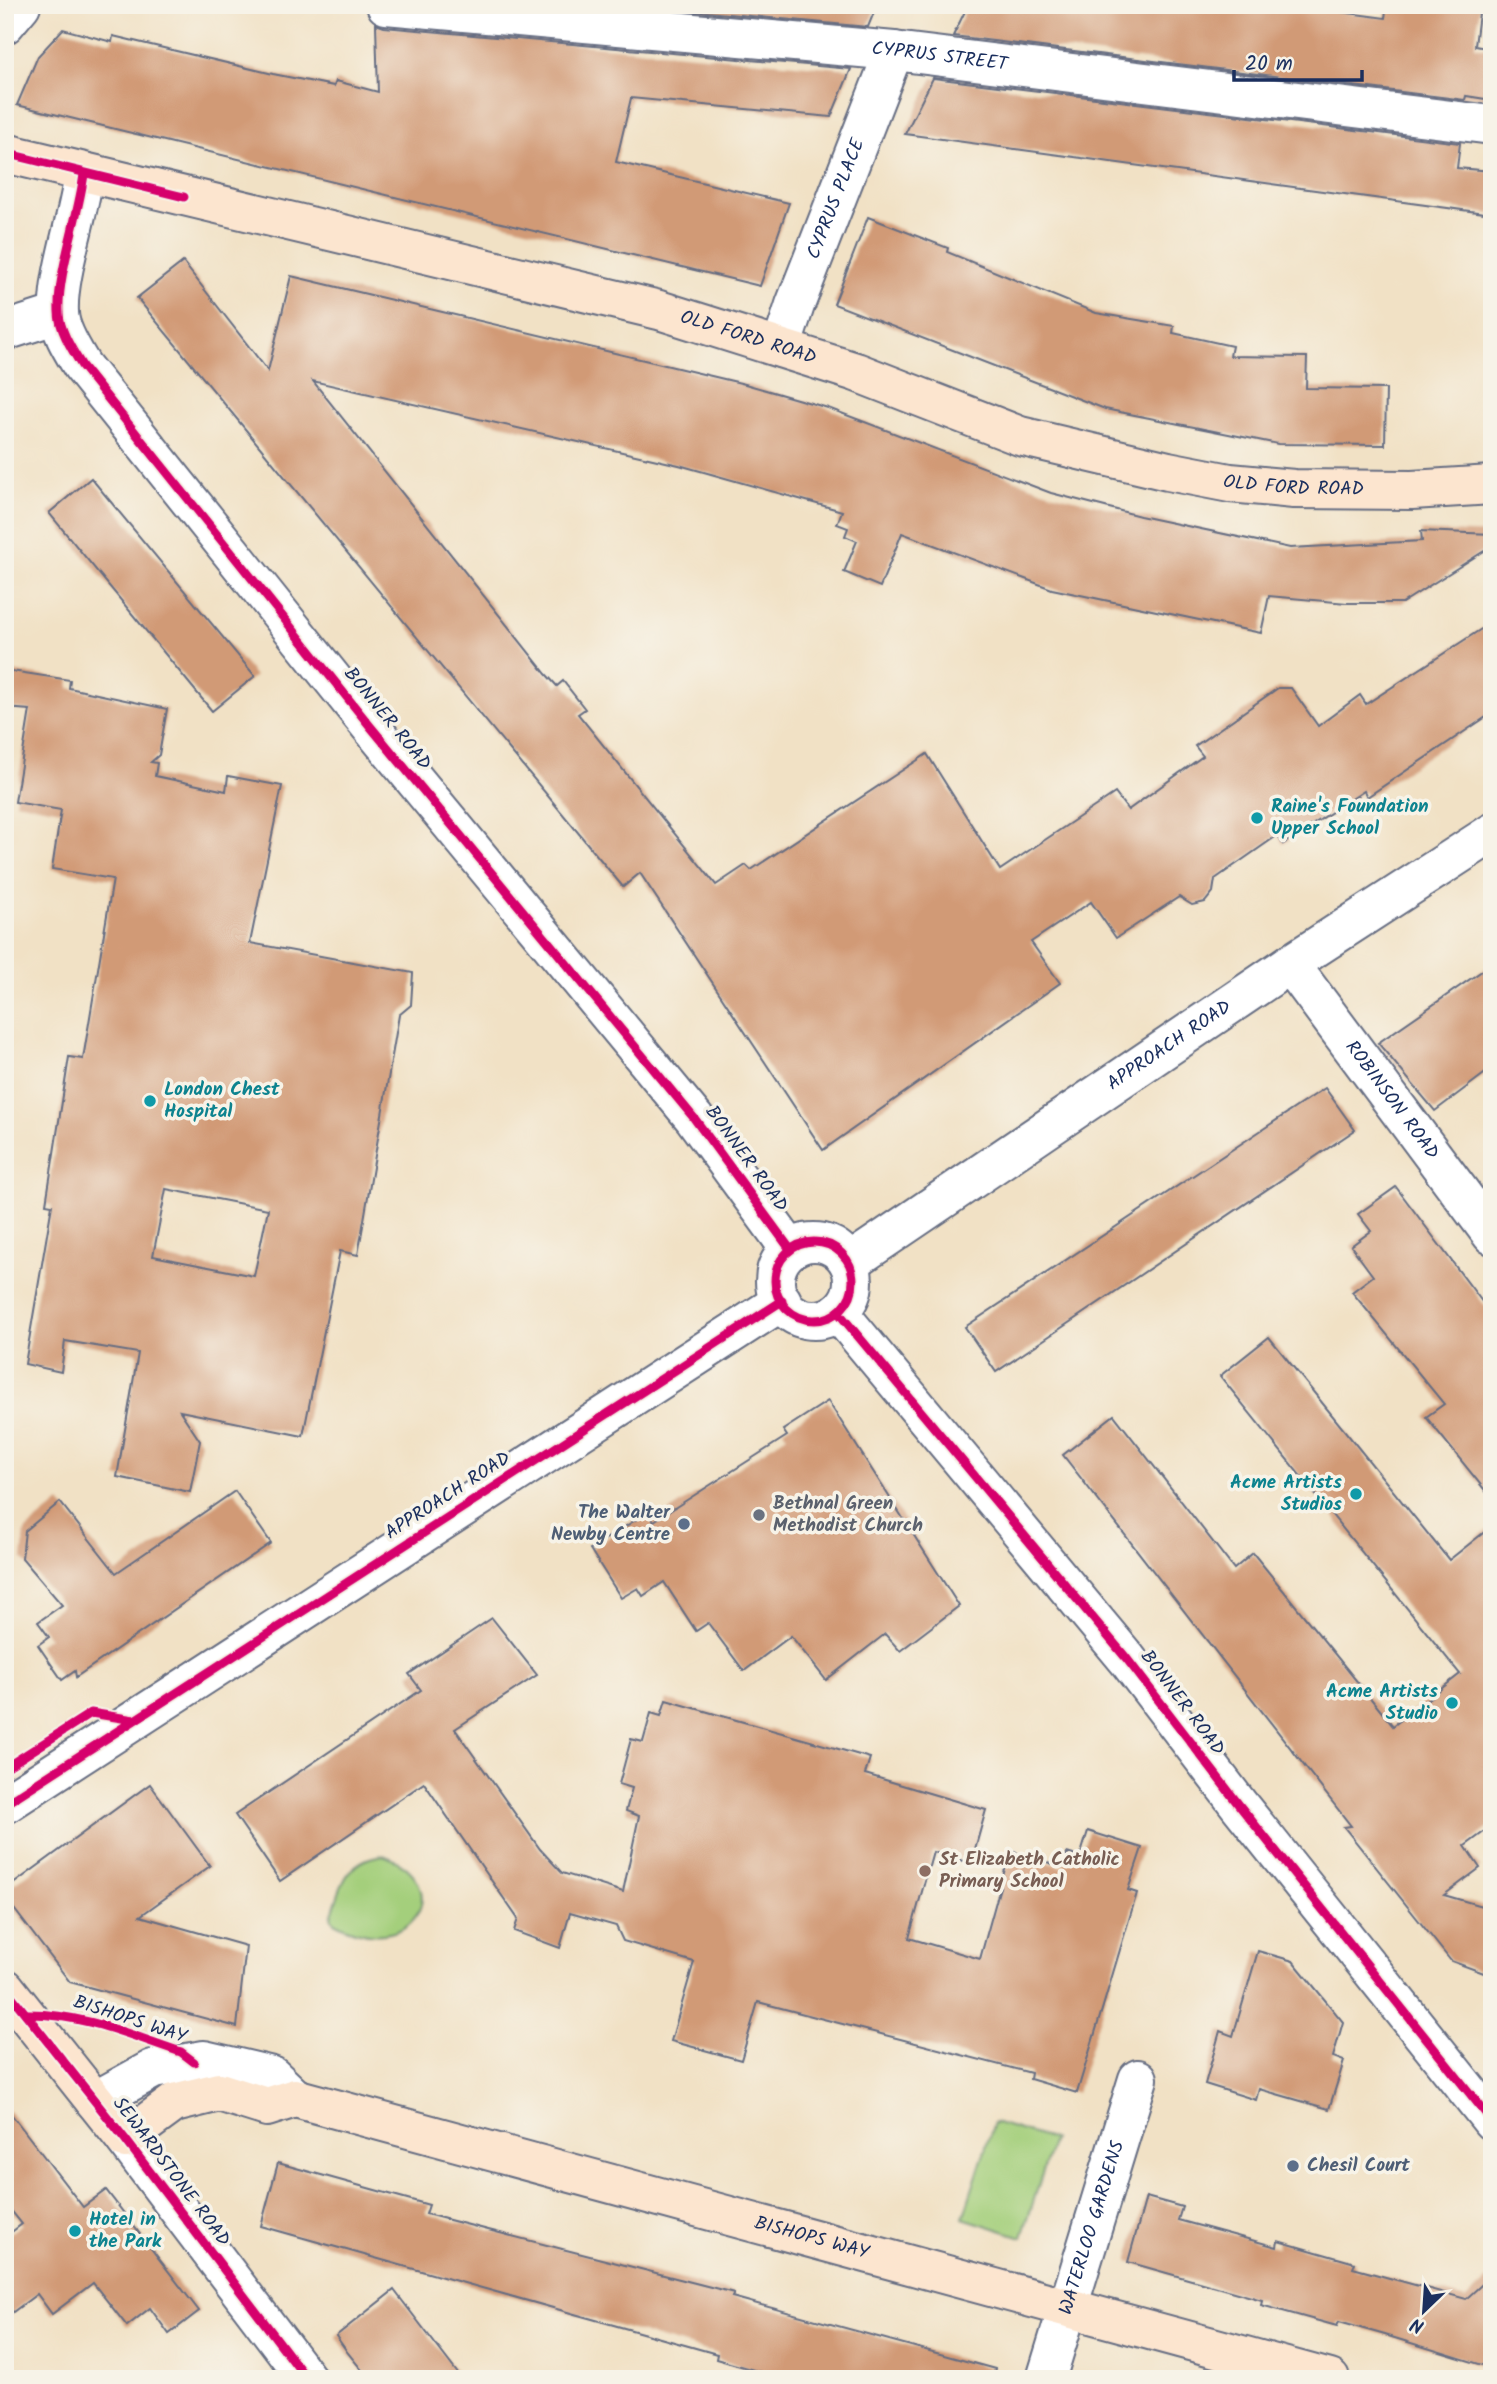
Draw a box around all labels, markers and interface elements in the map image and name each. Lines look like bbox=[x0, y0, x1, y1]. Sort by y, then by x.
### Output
street label: CYPRUS STREET bbox=[870, 34, 1011, 80]
scale bar bbox=[1234, 38, 1362, 82]
text: 20 m bbox=[1245, 48, 1293, 81]
street label: CYPRUS PLACE bbox=[799, 133, 874, 264]
street label: OLD FORD ROAD bbox=[676, 303, 820, 374]
street label: OLD FORD ROAD bbox=[1220, 467, 1364, 505]
street label: BONNER ROAD bbox=[336, 661, 438, 777]
place label: Raine's Foundation Upper School bbox=[1271, 792, 1429, 844]
marker: Raine's Foundation Upper School bbox=[1249, 810, 1265, 826]
street label: APPROACH ROAD bbox=[1101, 993, 1238, 1099]
street label: ROBINSON ROAD bbox=[1337, 1034, 1446, 1166]
place label: London Chest Hospital bbox=[164, 1075, 280, 1127]
marker: London Chest Hospital bbox=[142, 1093, 158, 1109]
street label: BONNER ROAD bbox=[697, 1099, 795, 1219]
street label: APPROACH ROAD bbox=[379, 1444, 517, 1548]
place label: Acme Artists Studios bbox=[1230, 1468, 1342, 1520]
marker: Acme Artists Studios bbox=[1348, 1486, 1364, 1502]
place label: Bethnal Green Methodist Church bbox=[773, 1489, 923, 1541]
place label: The Walter Newby Centre bbox=[551, 1498, 671, 1550]
marker: Bethnal Green Methodist Church bbox=[751, 1507, 767, 1523]
marker: The Walter Newby Centre bbox=[676, 1516, 692, 1532]
street label: BONNER ROAD bbox=[1132, 1644, 1232, 1762]
place label: Acme Artists Studio bbox=[1326, 1677, 1438, 1729]
marker: Acme Artists Studio bbox=[1444, 1695, 1460, 1711]
place label: St Elizabeth Catholic Primary School bbox=[939, 1845, 1120, 1897]
marker: St Elizabeth Catholic Primary School bbox=[917, 1863, 933, 1879]
street label: BISHOPS WAY bbox=[69, 1988, 192, 2053]
street label: SEWARDSTONE ROAD bbox=[105, 2091, 237, 2253]
street label: WATERLOO GARDENS bbox=[1051, 2137, 1133, 2319]
place label: Chesil Court bbox=[1307, 2151, 1410, 2181]
marker: Chesil Court bbox=[1285, 2158, 1301, 2174]
place label: Hotel in the Park bbox=[89, 2205, 162, 2257]
street label: BISHOPS WAY bbox=[751, 2208, 873, 2268]
marker: Hotel in the Park bbox=[67, 2223, 83, 2239]
north arrow bbox=[1388, 2276, 1458, 2346]
text: N bbox=[1406, 2308, 1429, 2341]

